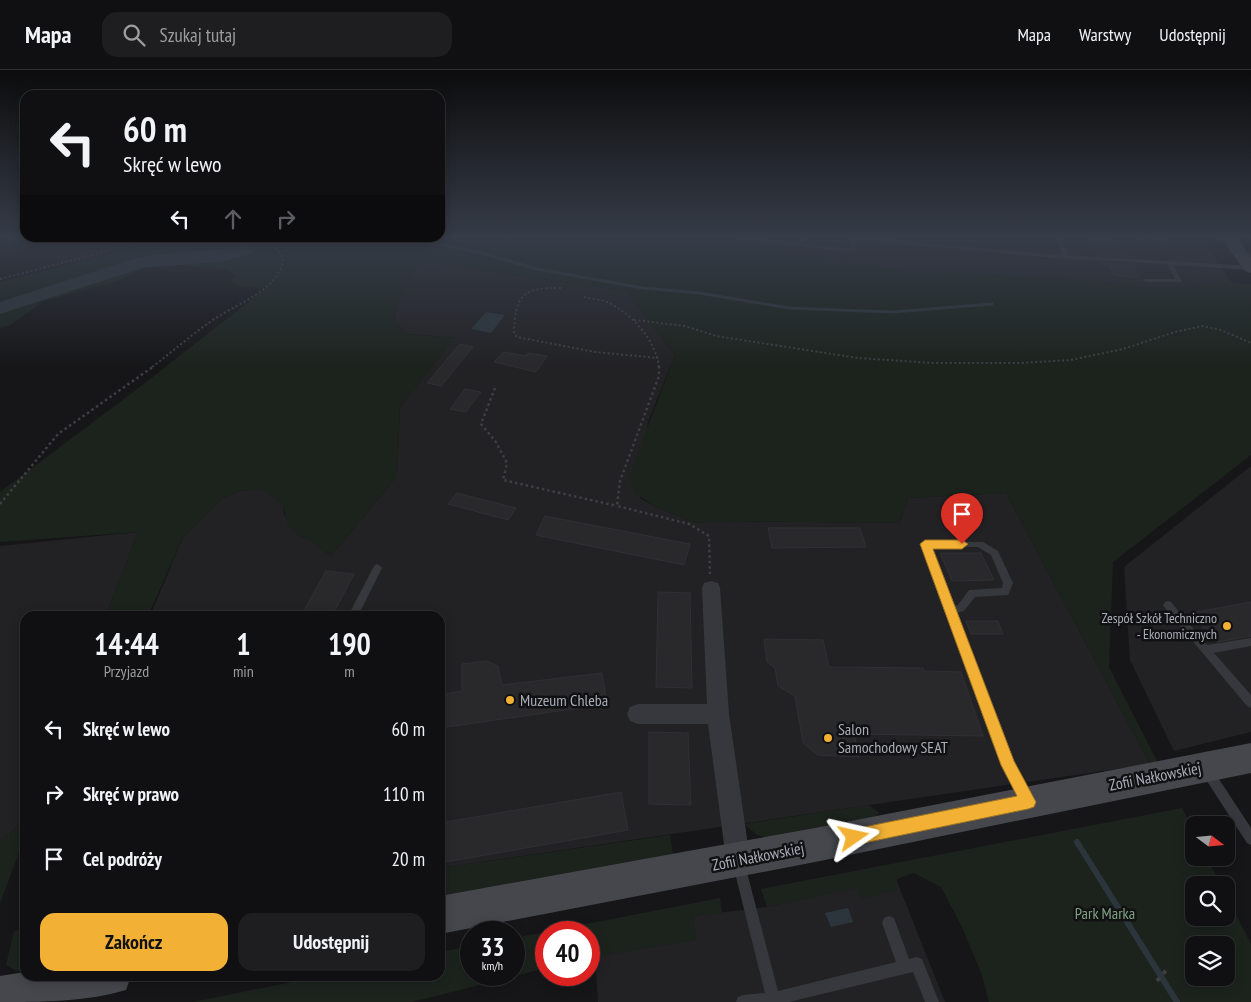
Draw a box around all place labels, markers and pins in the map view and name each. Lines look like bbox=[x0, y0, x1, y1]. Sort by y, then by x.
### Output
pin bbox=[941, 493, 983, 544]
place label: Zespół Szkół Techniczno - Ekonomicznych bbox=[1101, 609, 1217, 643]
marker: Zespół Szkół Techniczno - Ekonomicznych bbox=[1221, 620, 1233, 632]
place label: Muzeum Chleba bbox=[520, 690, 608, 710]
marker: Muzeum Chleba bbox=[504, 694, 516, 706]
place label: Salon Samochodowy SEAT bbox=[838, 719, 948, 757]
marker: Salon Samochodowy SEAT bbox=[822, 732, 834, 744]

